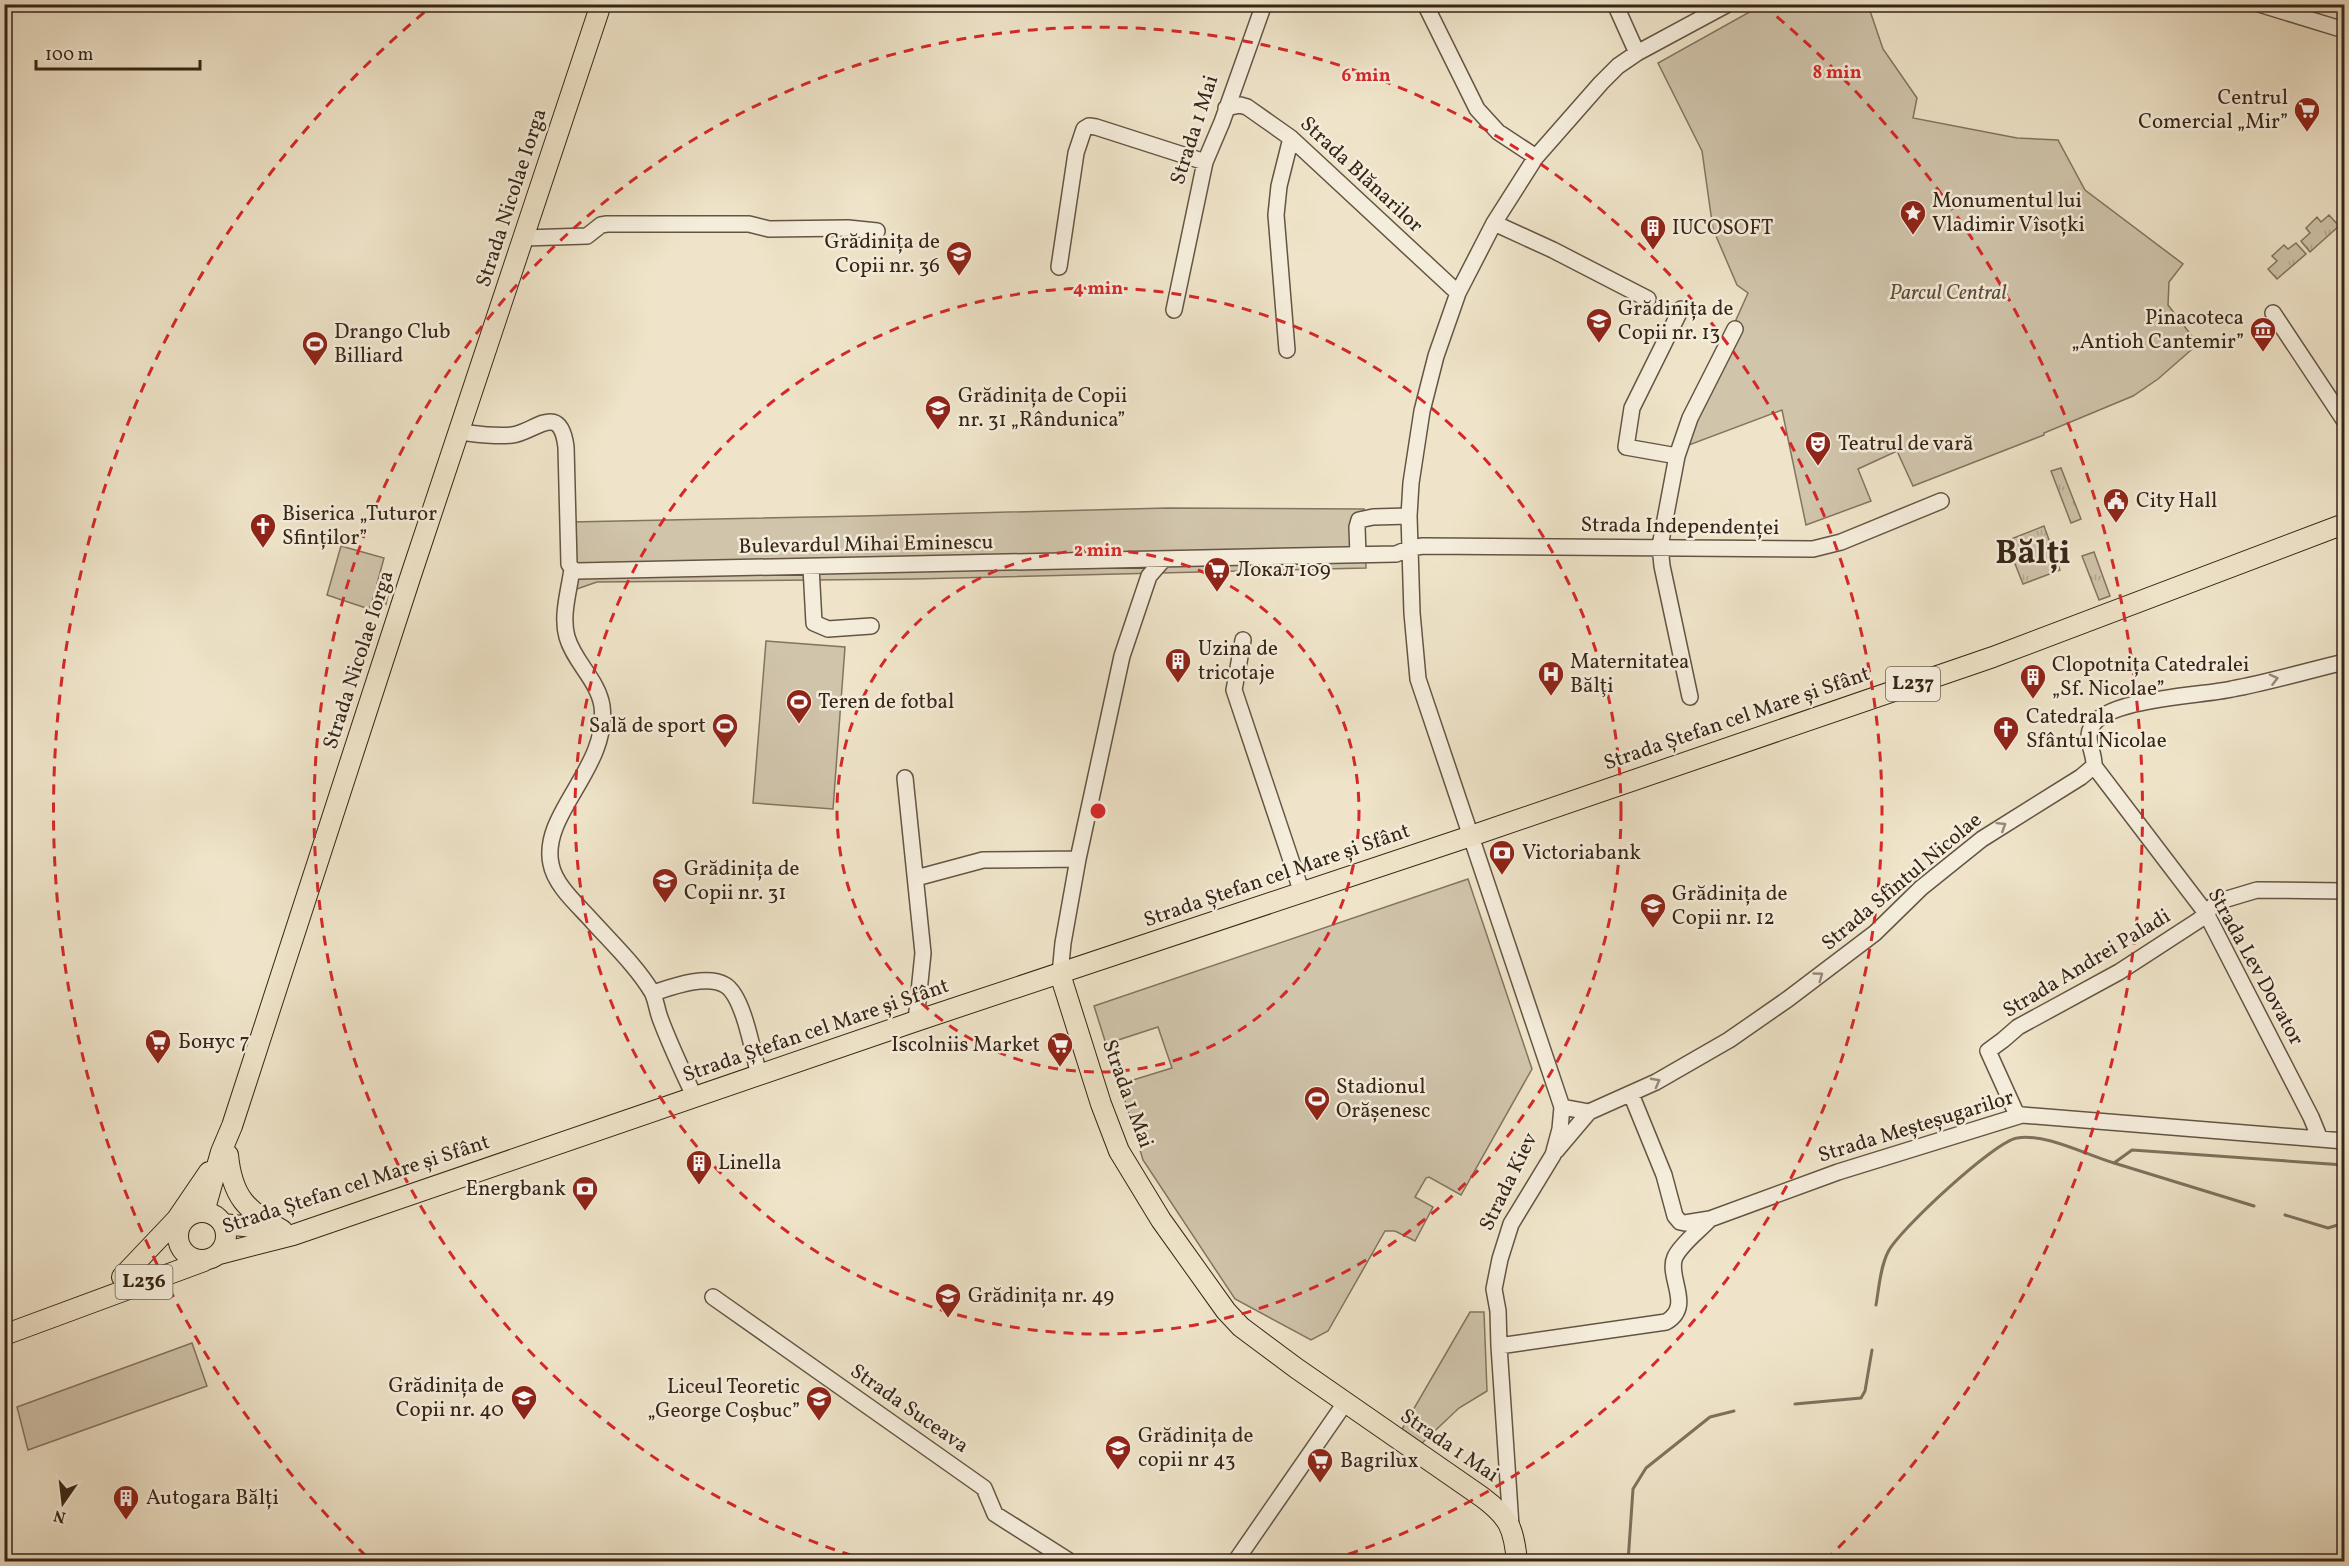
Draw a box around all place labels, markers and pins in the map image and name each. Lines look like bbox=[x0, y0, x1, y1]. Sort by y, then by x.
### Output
place label: Centrul Comercial „Mir” bbox=[2138, 84, 2288, 137]
supermarket icon: Centrul Comercial „Mir” bbox=[2292, 95, 2322, 133]
place label: Monumentul lui Vladimir Vîsoțki bbox=[1932, 187, 2085, 240]
place icon: Monumentul lui Vladimir Vîsoțki bbox=[1898, 198, 1928, 236]
building icon: IUCOSOFT bbox=[1638, 213, 1668, 251]
place label: IUCOSOFT bbox=[1672, 214, 1773, 243]
place label: Grădinița de Copii nr. 36 bbox=[825, 228, 940, 281]
school or university icon: Grădinița de Copii nr. 36 bbox=[944, 239, 974, 277]
place label: Grădinița de Copii nr. 13 bbox=[1618, 295, 1734, 348]
place label: Pinacoteca „Antioh Cantemir” bbox=[2072, 304, 2244, 357]
school or university icon: Grădinița de Copii nr. 13 bbox=[1584, 306, 1614, 344]
museum icon: Pinacoteca „Antioh Cantemir” bbox=[2248, 315, 2278, 353]
place label: Drango Club Billiard bbox=[334, 318, 451, 371]
sports icon: Drango Club Billiard bbox=[300, 329, 330, 367]
place label: Grădinița de Copii nr. 31 „Rândunica” bbox=[958, 382, 1127, 435]
school or university icon: Grădinița de Copii nr. 31 „Rândunica” bbox=[923, 393, 953, 431]
theatre icon: Teatrul de vară bbox=[1803, 429, 1833, 467]
place label: Teatrul de vară bbox=[1838, 430, 1974, 459]
public building icon: City Hall bbox=[2101, 486, 2131, 524]
place label: City Hall bbox=[2136, 487, 2217, 516]
place label: Biserica „Tuturor Sfinților” bbox=[282, 500, 437, 553]
church icon: Biserica „Tuturor Sfinților” bbox=[248, 511, 278, 549]
supermarket icon: Локал 109 bbox=[1202, 555, 1232, 593]
place label: Локал 109 bbox=[1236, 556, 1331, 585]
place label: Uzina de tricotaje bbox=[1198, 635, 1278, 688]
building icon: Uzina de tricotaje bbox=[1163, 646, 1193, 684]
place label: Maternitatea Bălţi bbox=[1570, 648, 1690, 701]
place label: Clopotnița Catedralei „Sf. Nicolae” bbox=[2052, 651, 2249, 704]
hospital icon: Maternitatea Bălţi bbox=[1536, 659, 1566, 697]
building icon: Clopotnița Catedralei „Sf. Nicolae” bbox=[2018, 662, 2048, 700]
sports icon: Teren de fotbal bbox=[784, 687, 814, 725]
place label: Teren de fotbal bbox=[818, 688, 954, 717]
place label: Catedrala Sfântul Nicolae bbox=[2026, 703, 2167, 756]
sports icon: Sală de sport bbox=[710, 711, 740, 749]
place label: Sală de sport bbox=[589, 712, 706, 741]
church icon: Catedrala Sfântul Nicolae bbox=[1991, 714, 2021, 752]
centre of rings bbox=[1088, 801, 1108, 821]
bank icon: Victoriabank bbox=[1487, 838, 1517, 876]
place label: Victoriabank bbox=[1522, 839, 1641, 868]
place label: Grădinița de Copii nr. 31 bbox=[684, 855, 800, 908]
school or university icon: Grădinița de Copii nr. 31 bbox=[650, 866, 680, 904]
place label: Grădinița de Copii nr. 12 bbox=[1672, 880, 1788, 933]
school or university icon: Grădinița de Copii nr. 12 bbox=[1638, 891, 1668, 929]
supermarket icon: Бонус 7 bbox=[143, 1027, 173, 1065]
place label: Бонус 7 bbox=[178, 1028, 250, 1057]
supermarket icon: Iscolniis Market bbox=[1045, 1030, 1075, 1068]
place label: Iscolniis Market bbox=[891, 1031, 1040, 1060]
place label: Stadionul Orășenesc bbox=[1336, 1073, 1430, 1126]
sports icon: Stadionul Orășenesc bbox=[1302, 1084, 1332, 1122]
building icon: Linella bbox=[684, 1148, 714, 1186]
place label: Linella bbox=[718, 1149, 782, 1178]
bank icon: Energbank bbox=[570, 1174, 600, 1212]
place label: Energbank bbox=[465, 1175, 567, 1204]
school or university icon: Grădinița nr. 49 bbox=[933, 1281, 963, 1319]
place label: Grădinița nr. 49 bbox=[968, 1282, 1114, 1311]
place label: Grădinița de Copii nr. 40 bbox=[389, 1372, 504, 1425]
place label: Liceul Teoretic „George Coșbuc” bbox=[647, 1373, 800, 1426]
school or university icon: Grădinița de Copii nr. 40 bbox=[509, 1383, 539, 1421]
school or university icon: Liceul Teoretic „George Coșbuc” bbox=[804, 1384, 834, 1422]
place label: Grădinița de copii nr 43 bbox=[1138, 1422, 1254, 1475]
school or university icon: Grădinița de copii nr 43 bbox=[1103, 1433, 1133, 1471]
supermarket icon: Bagrilux bbox=[1305, 1446, 1335, 1484]
place label: Bagrilux bbox=[1340, 1447, 1419, 1476]
building icon: Autogara Bălți bbox=[111, 1483, 141, 1521]
place label: Autogara Bălți bbox=[146, 1484, 279, 1513]

